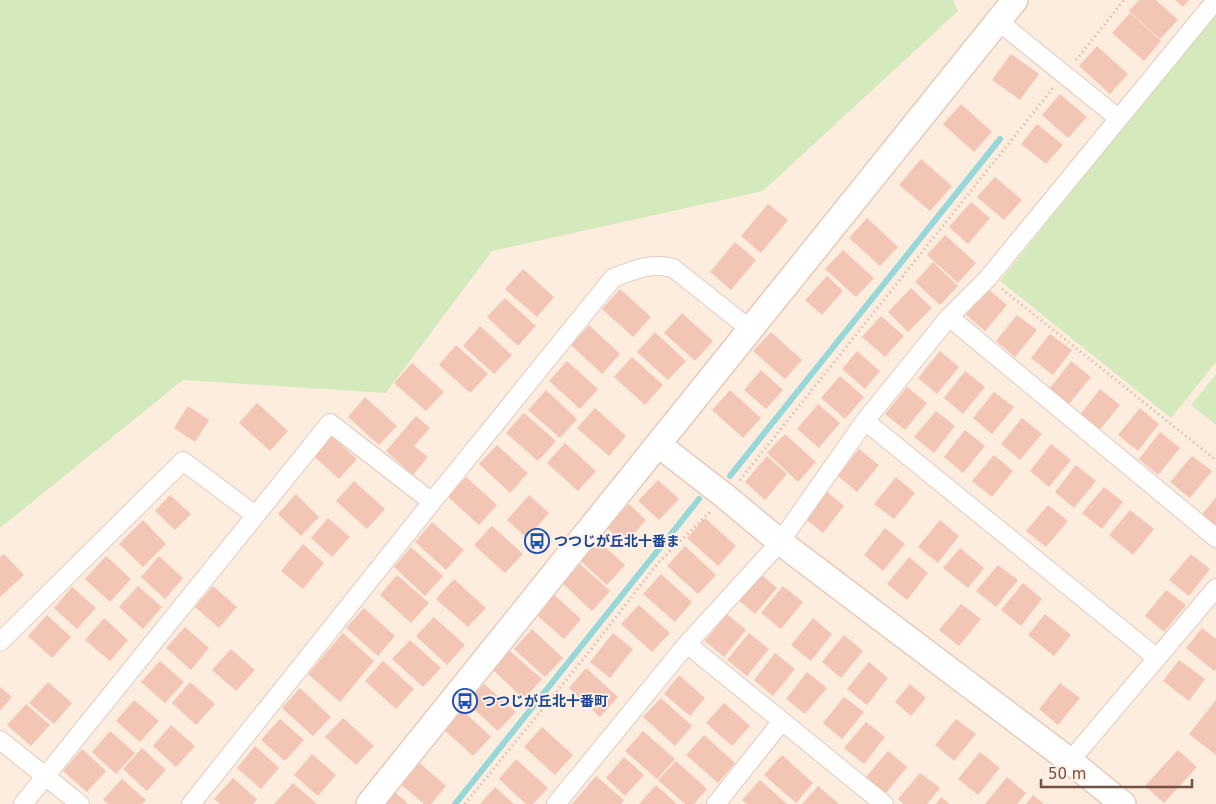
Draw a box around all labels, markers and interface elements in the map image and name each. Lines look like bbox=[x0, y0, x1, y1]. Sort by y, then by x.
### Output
bus stop icon: つつじが丘北十番ま bbox=[524, 528, 550, 554]
place label: つつじが丘北十番ま bbox=[554, 533, 680, 549]
bus stop icon: つつじが丘北十番町 bbox=[452, 688, 478, 714]
place label: つつじが丘北十番町 bbox=[482, 693, 608, 709]
scale bar bbox=[1041, 756, 1192, 788]
text: 50 m bbox=[1048, 765, 1086, 783]

